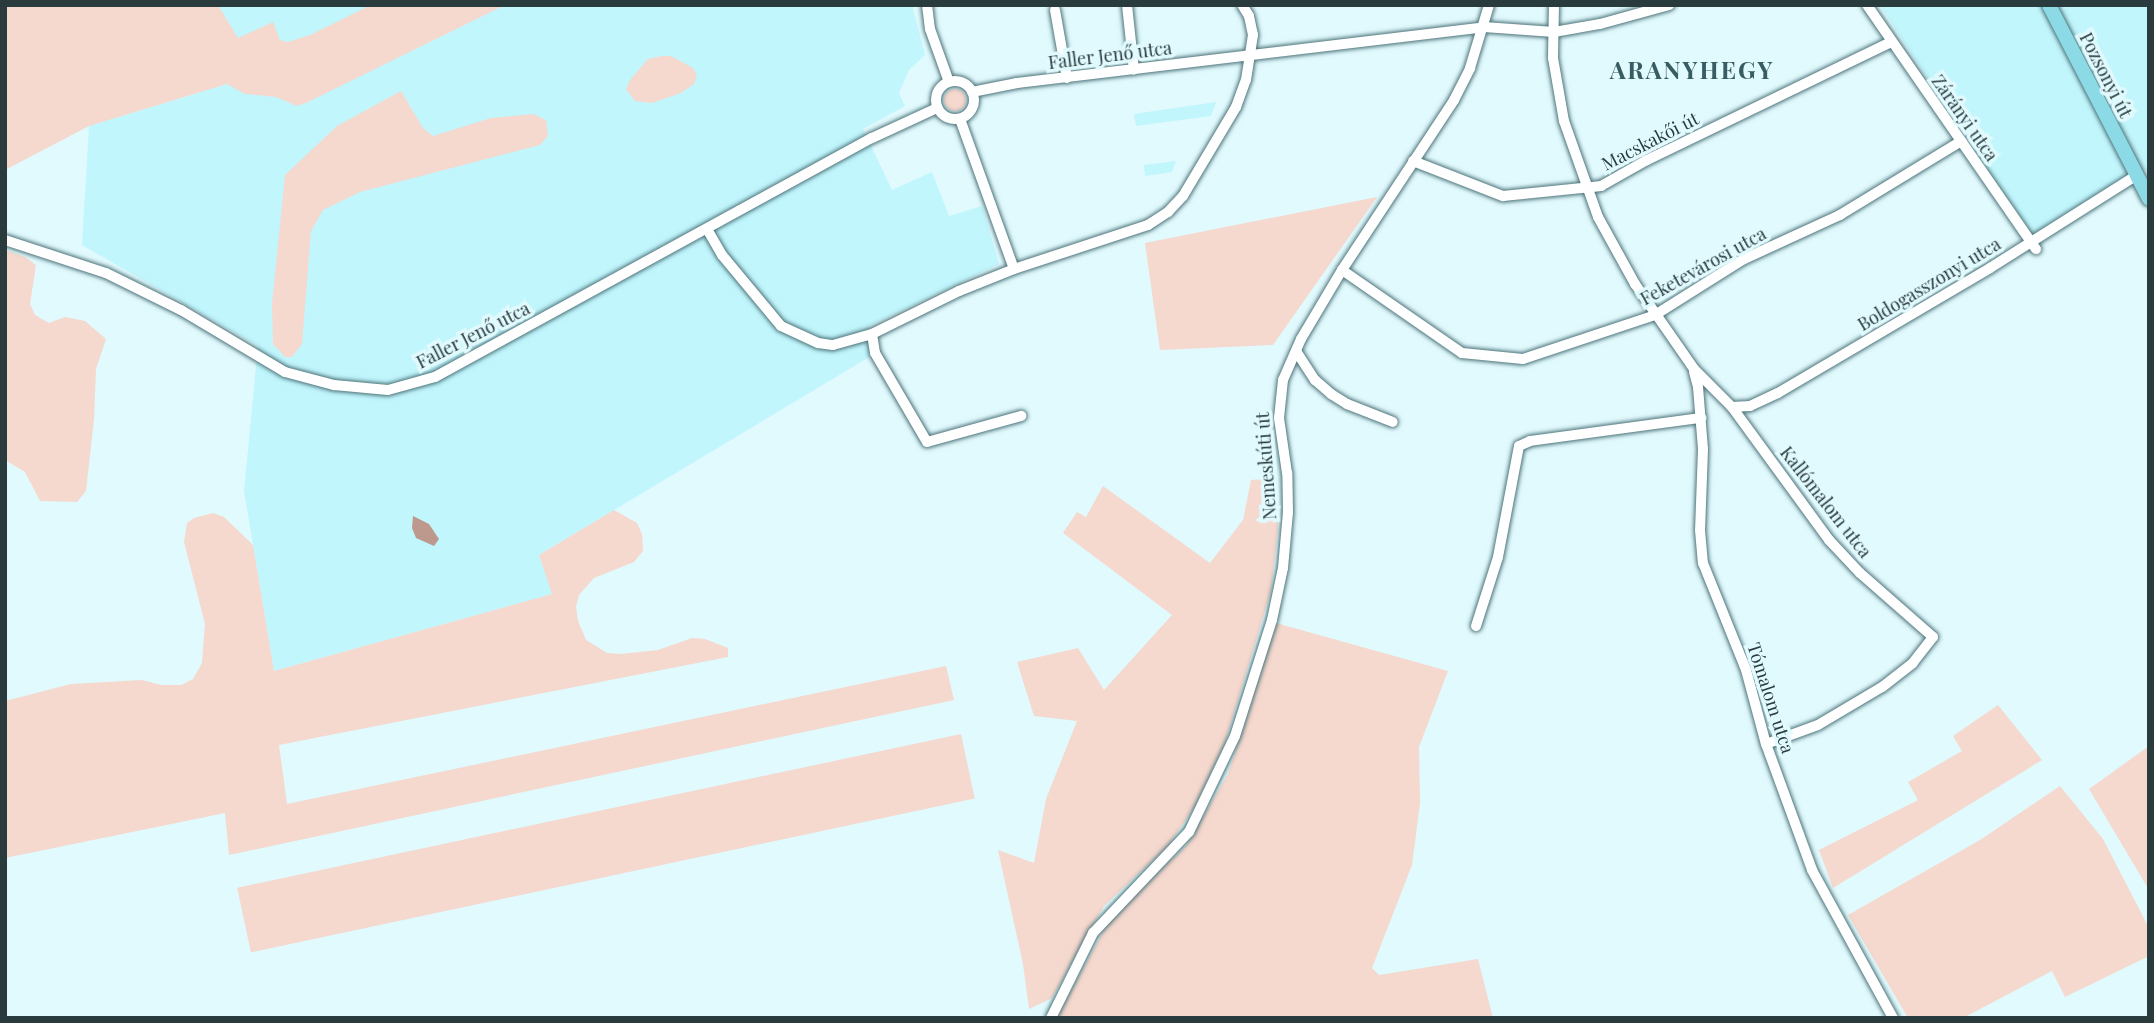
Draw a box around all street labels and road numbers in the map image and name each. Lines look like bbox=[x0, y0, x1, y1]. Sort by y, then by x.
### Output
street label: Pozsonyi út bbox=[2075, 29, 2137, 121]
street label: Faller Jenő utca bbox=[1047, 37, 1173, 73]
street label: Zárányi utca bbox=[1927, 71, 2003, 165]
street label: Macskakői út bbox=[1598, 107, 1702, 175]
street label: Feketevárosi utca bbox=[1636, 223, 1770, 309]
street label: Boldogasszonyi utca bbox=[1854, 233, 2004, 335]
street label: Faller Jenő utca bbox=[412, 297, 534, 373]
street label: Nemeskúti út bbox=[1251, 411, 1281, 521]
street label: Kallómalom utca bbox=[1776, 442, 1876, 562]
street label: Tómalom utca bbox=[1743, 640, 1799, 756]

